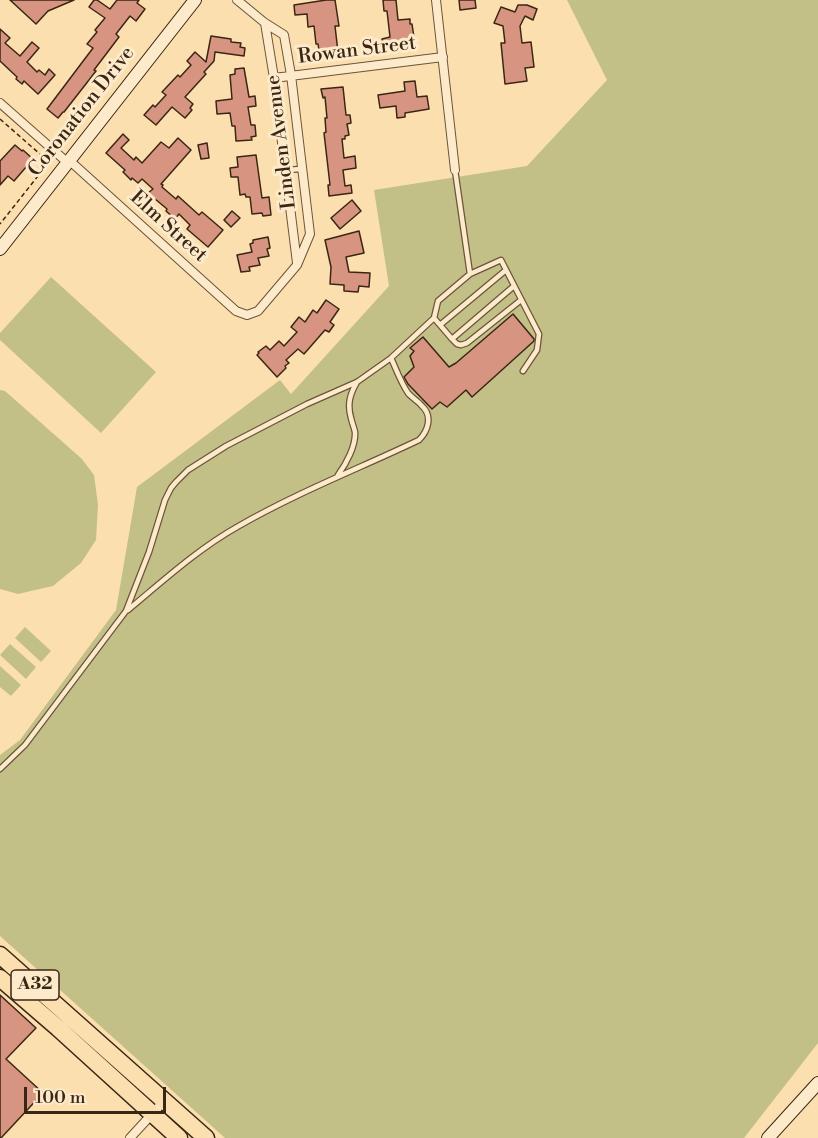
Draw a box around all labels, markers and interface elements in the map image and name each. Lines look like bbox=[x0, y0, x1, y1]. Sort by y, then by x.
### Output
street label: Rowan Street bbox=[297, 32, 417, 70]
street label: Coronation Drive bbox=[24, 42, 140, 182]
street label: Linden Avenue bbox=[262, 73, 302, 211]
street label: Elm Street bbox=[124, 186, 212, 268]
road number: A32 bbox=[11, 970, 59, 1000]
scale bar bbox=[27, 1075, 170, 1113]
text: 100 m bbox=[35, 1086, 86, 1109]

